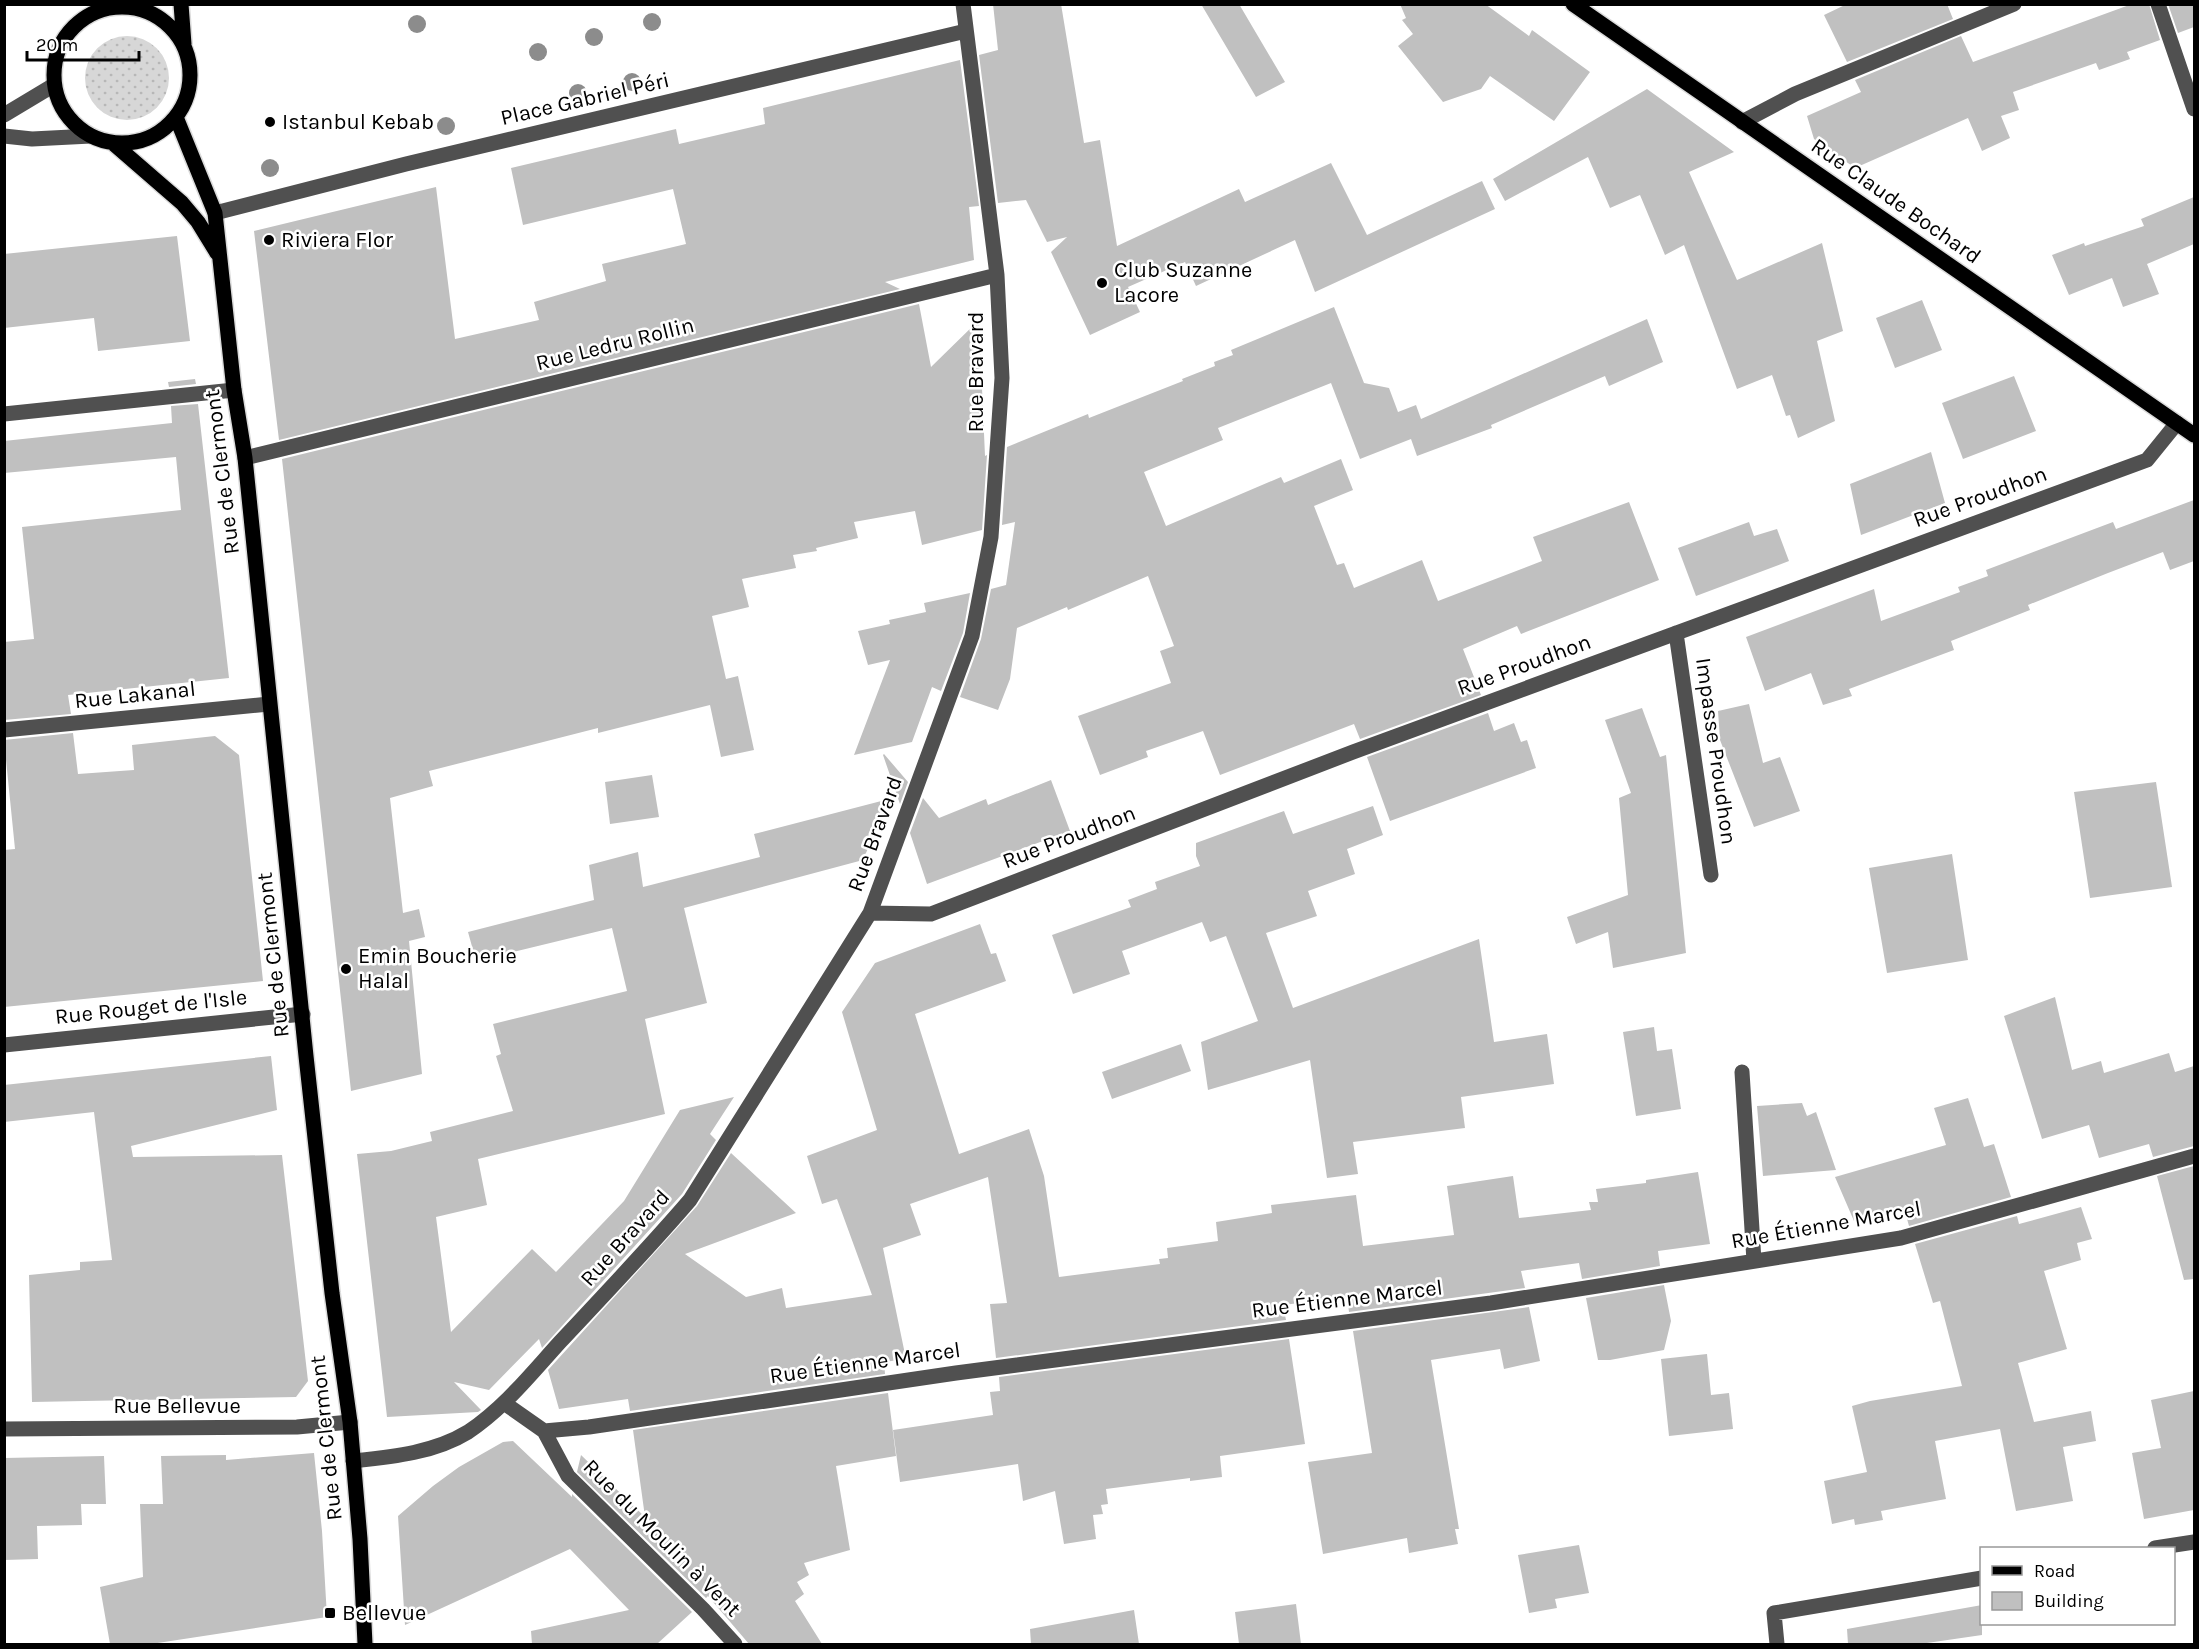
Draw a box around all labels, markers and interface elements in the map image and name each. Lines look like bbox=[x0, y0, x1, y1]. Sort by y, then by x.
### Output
scale bar bbox=[27, 24, 140, 62]
text: 20 m bbox=[36, 34, 78, 56]
street label: Place Gabriel Péri bbox=[498, 67, 672, 131]
place label: Istanbul Kebab bbox=[282, 109, 434, 135]
marker: Istanbul Kebab bbox=[263, 115, 277, 129]
street label: Rue Claude Bochard bbox=[1806, 133, 1986, 269]
place label: Riviera Flor bbox=[281, 227, 393, 253]
marker: Riviera Flor bbox=[262, 233, 276, 247]
place label: Club Suzanne Lacore bbox=[1114, 257, 1252, 308]
marker: Club Suzanne Lacore bbox=[1095, 276, 1109, 290]
street label: Rue Bravard bbox=[963, 311, 989, 433]
street label: Rue Ledru Rollin bbox=[533, 312, 697, 376]
street label: Rue de Clermont bbox=[199, 388, 245, 556]
street label: Rue Proudhon bbox=[1910, 461, 2050, 533]
street label: Rue Proudhon bbox=[1454, 629, 1594, 701]
street label: Impasse Proudhon bbox=[1690, 656, 1742, 846]
street label: Rue Lakanal bbox=[73, 676, 197, 714]
street label: Rue Bravard bbox=[842, 773, 908, 895]
street label: Rue Proudhon bbox=[999, 800, 1139, 874]
street label: Rue de Clermont bbox=[251, 871, 295, 1039]
place label: Emin Boucherie Halal bbox=[358, 943, 517, 994]
marker: Emin Boucherie Halal bbox=[339, 962, 353, 976]
street label: Rue Rouget de l'Isle bbox=[54, 984, 248, 1030]
street label: Rue Bravard bbox=[575, 1184, 675, 1292]
street label: Rue Étienne Marcel bbox=[1729, 1195, 1923, 1255]
street label: Rue Étienne Marcel bbox=[1250, 1273, 1444, 1324]
street label: Rue Étienne Marcel bbox=[768, 1336, 962, 1389]
street label: Rue de Clermont bbox=[304, 1354, 348, 1522]
street label: Rue Bellevue bbox=[113, 1393, 241, 1419]
street label: Rue du Moulin à Vent bbox=[578, 1454, 746, 1622]
legend bbox=[1980, 1547, 2175, 1625]
text: Road bbox=[2034, 1560, 2075, 1582]
text: Building bbox=[2034, 1590, 2104, 1612]
place label: Bellevue bbox=[342, 1600, 426, 1626]
marker: Bellevue bbox=[323, 1606, 337, 1620]

